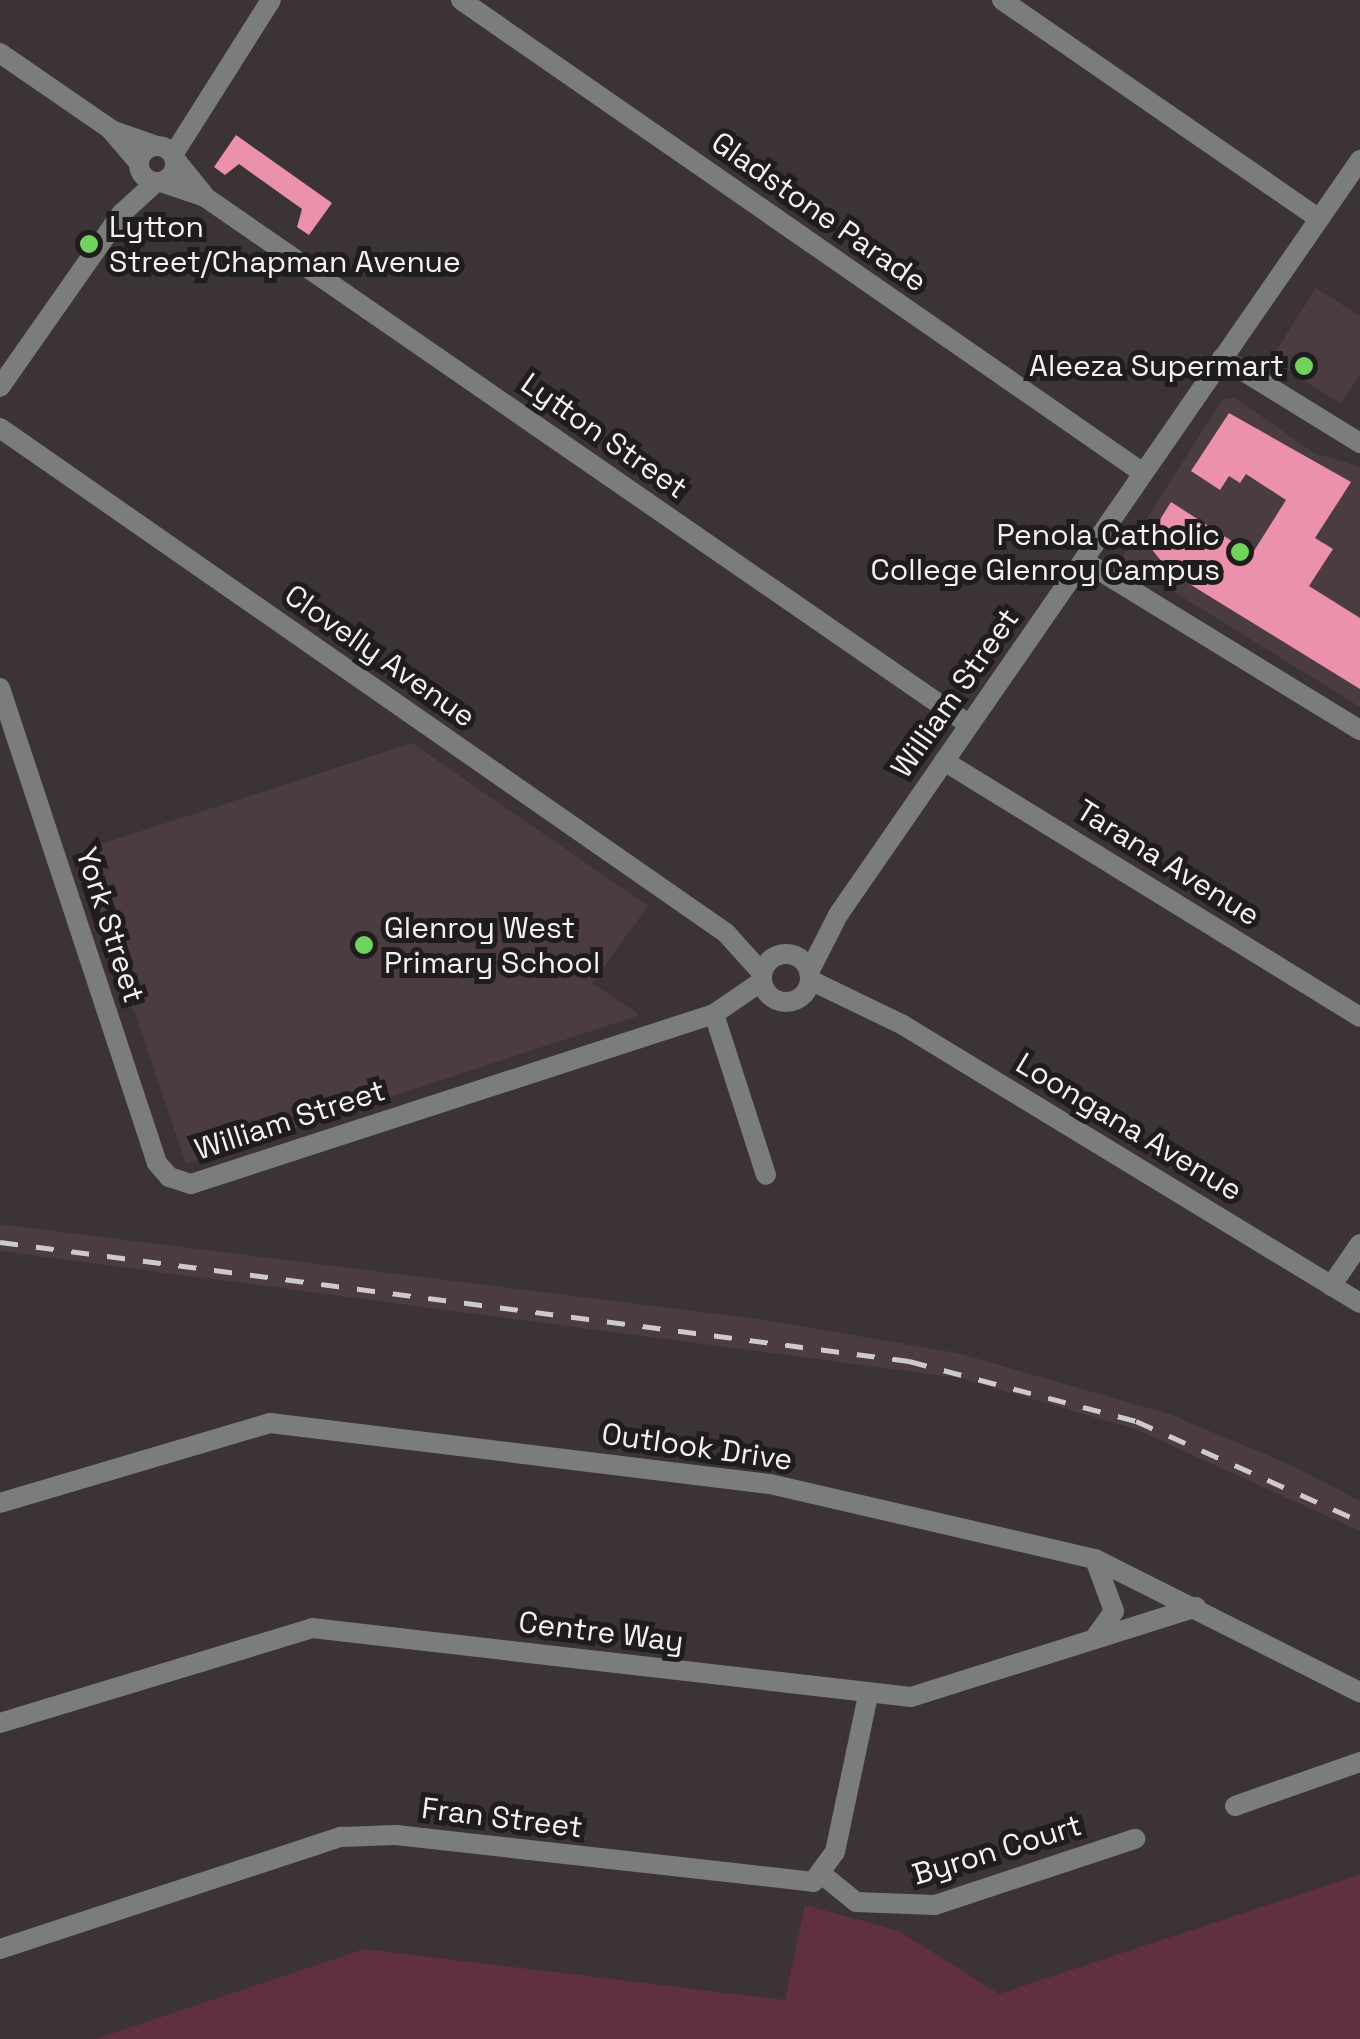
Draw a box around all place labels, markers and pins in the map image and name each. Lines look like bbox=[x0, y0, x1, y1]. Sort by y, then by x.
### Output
place label: Lytton Street/Chapman Avenue bbox=[109, 209, 461, 280]
marker: Lytton Street/Chapman Avenue bbox=[78, 233, 100, 255]
place label: Aleeza Supermart bbox=[1029, 348, 1284, 384]
marker: Aleeza Supermart bbox=[1293, 355, 1315, 377]
place label: Penola Catholic College Glenroy Campus bbox=[871, 517, 1220, 588]
marker: Penola Catholic College Glenroy Campus bbox=[1229, 541, 1251, 563]
place label: Glenroy West Primary School bbox=[384, 910, 600, 980]
marker: Glenroy West Primary School bbox=[353, 934, 375, 956]

